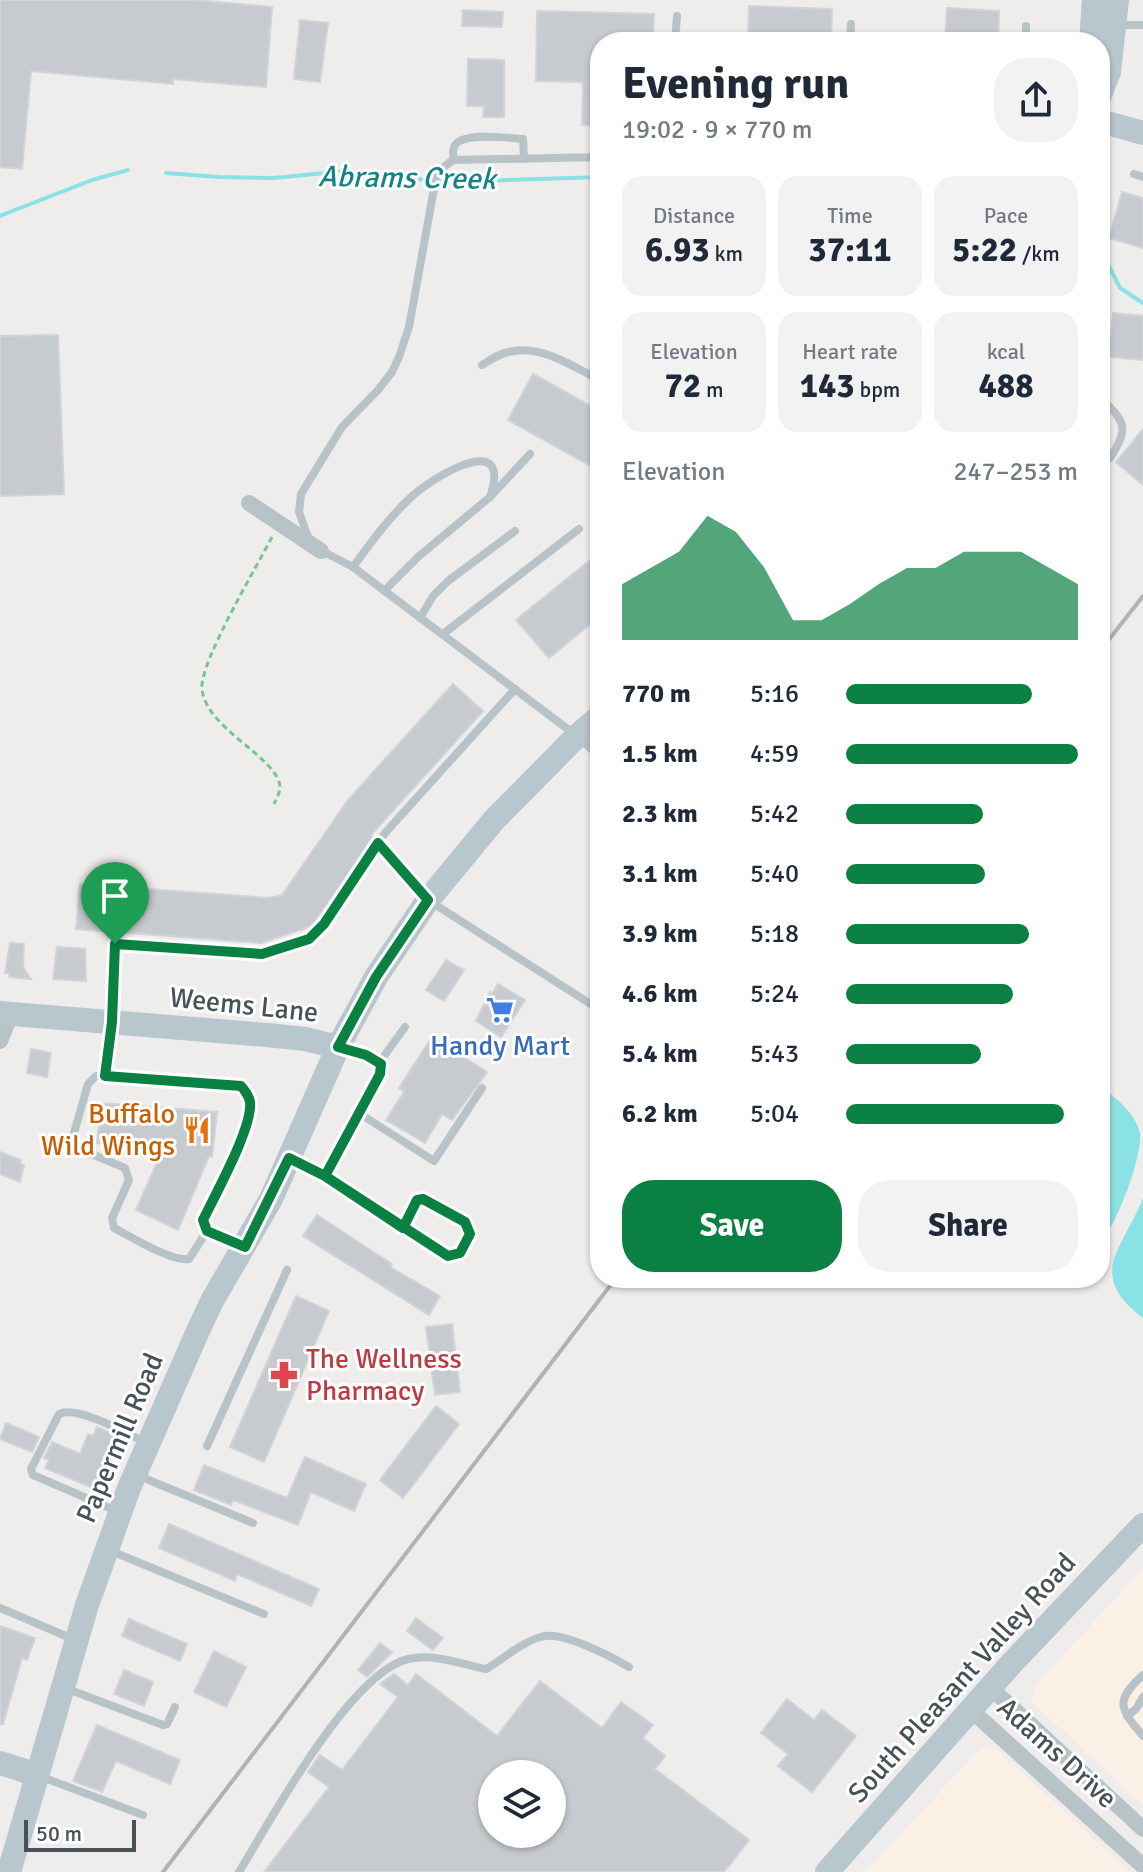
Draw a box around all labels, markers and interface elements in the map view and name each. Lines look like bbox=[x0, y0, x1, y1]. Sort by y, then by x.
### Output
text: Evening run bbox=[622, 57, 849, 111]
button: share bbox=[994, 58, 1078, 142]
text: 19:02 · 9 × 770 m bbox=[622, 114, 813, 146]
water label: Abrams Creek bbox=[318, 158, 499, 198]
text: Distance bbox=[653, 202, 735, 229]
text: Time bbox=[827, 202, 873, 229]
text: Pace bbox=[984, 202, 1028, 229]
text: 6.93 bbox=[645, 229, 710, 271]
text: 37:11 bbox=[808, 229, 892, 271]
text: 5:22 bbox=[952, 229, 1017, 271]
text: km bbox=[710, 240, 743, 267]
text: /km bbox=[1017, 240, 1060, 267]
text: Elevation bbox=[650, 338, 738, 365]
text: Heart rate bbox=[802, 338, 898, 365]
text: kcal bbox=[987, 338, 1025, 365]
text: 72 bbox=[664, 365, 701, 407]
text: 143 bbox=[800, 365, 855, 407]
text: 488 bbox=[978, 365, 1034, 407]
text: m bbox=[701, 376, 724, 403]
text: bpm bbox=[855, 376, 900, 403]
text: Elevation bbox=[622, 456, 726, 488]
text: 247–253 m bbox=[954, 456, 1078, 488]
text: 770 m bbox=[622, 678, 691, 710]
text: 5:16 bbox=[750, 678, 799, 710]
text: 1.5 km bbox=[622, 738, 698, 770]
text: 4:59 bbox=[750, 738, 799, 770]
text: 2.3 km bbox=[622, 798, 698, 830]
text: 5:42 bbox=[750, 798, 799, 830]
text: 3.1 km bbox=[622, 858, 698, 890]
text: 5:40 bbox=[750, 858, 799, 890]
pin bbox=[81, 862, 149, 944]
icon: arrive bbox=[93, 874, 137, 918]
text: 3.9 km bbox=[622, 918, 698, 950]
text: 5:18 bbox=[750, 918, 799, 950]
text: 4.6 km bbox=[622, 978, 698, 1010]
text: 5:24 bbox=[750, 978, 799, 1010]
street label: Weems Lane bbox=[168, 980, 320, 1030]
supermarket icon: Handy Mart bbox=[485, 995, 515, 1025]
place label: Handy Mart bbox=[430, 1029, 570, 1063]
text: 5.4 km bbox=[622, 1038, 698, 1070]
text: 5:43 bbox=[750, 1038, 799, 1070]
place label: Buffalo Wild Wings bbox=[41, 1097, 175, 1163]
text: 6.2 km bbox=[622, 1098, 698, 1130]
text: 5:04 bbox=[750, 1098, 799, 1130]
restaurant icon: Buffalo Wild Wings bbox=[182, 1115, 212, 1145]
button: Save bbox=[622, 1180, 842, 1272]
button: Share bbox=[858, 1180, 1078, 1272]
place label: The Wellness Pharmacy bbox=[306, 1342, 462, 1408]
street label: Papermill Road bbox=[69, 1348, 171, 1528]
pharmacy icon: The Wellness Pharmacy bbox=[269, 1360, 299, 1390]
street label: South Pleasant Valley Road bbox=[841, 1546, 1083, 1810]
street label: Adams Drive bbox=[990, 1690, 1124, 1816]
map controls bbox=[478, 1760, 566, 1848]
button: layers bbox=[478, 1760, 566, 1848]
scale bar bbox=[24, 1816, 136, 1852]
text: 50 m bbox=[36, 1820, 82, 1847]

